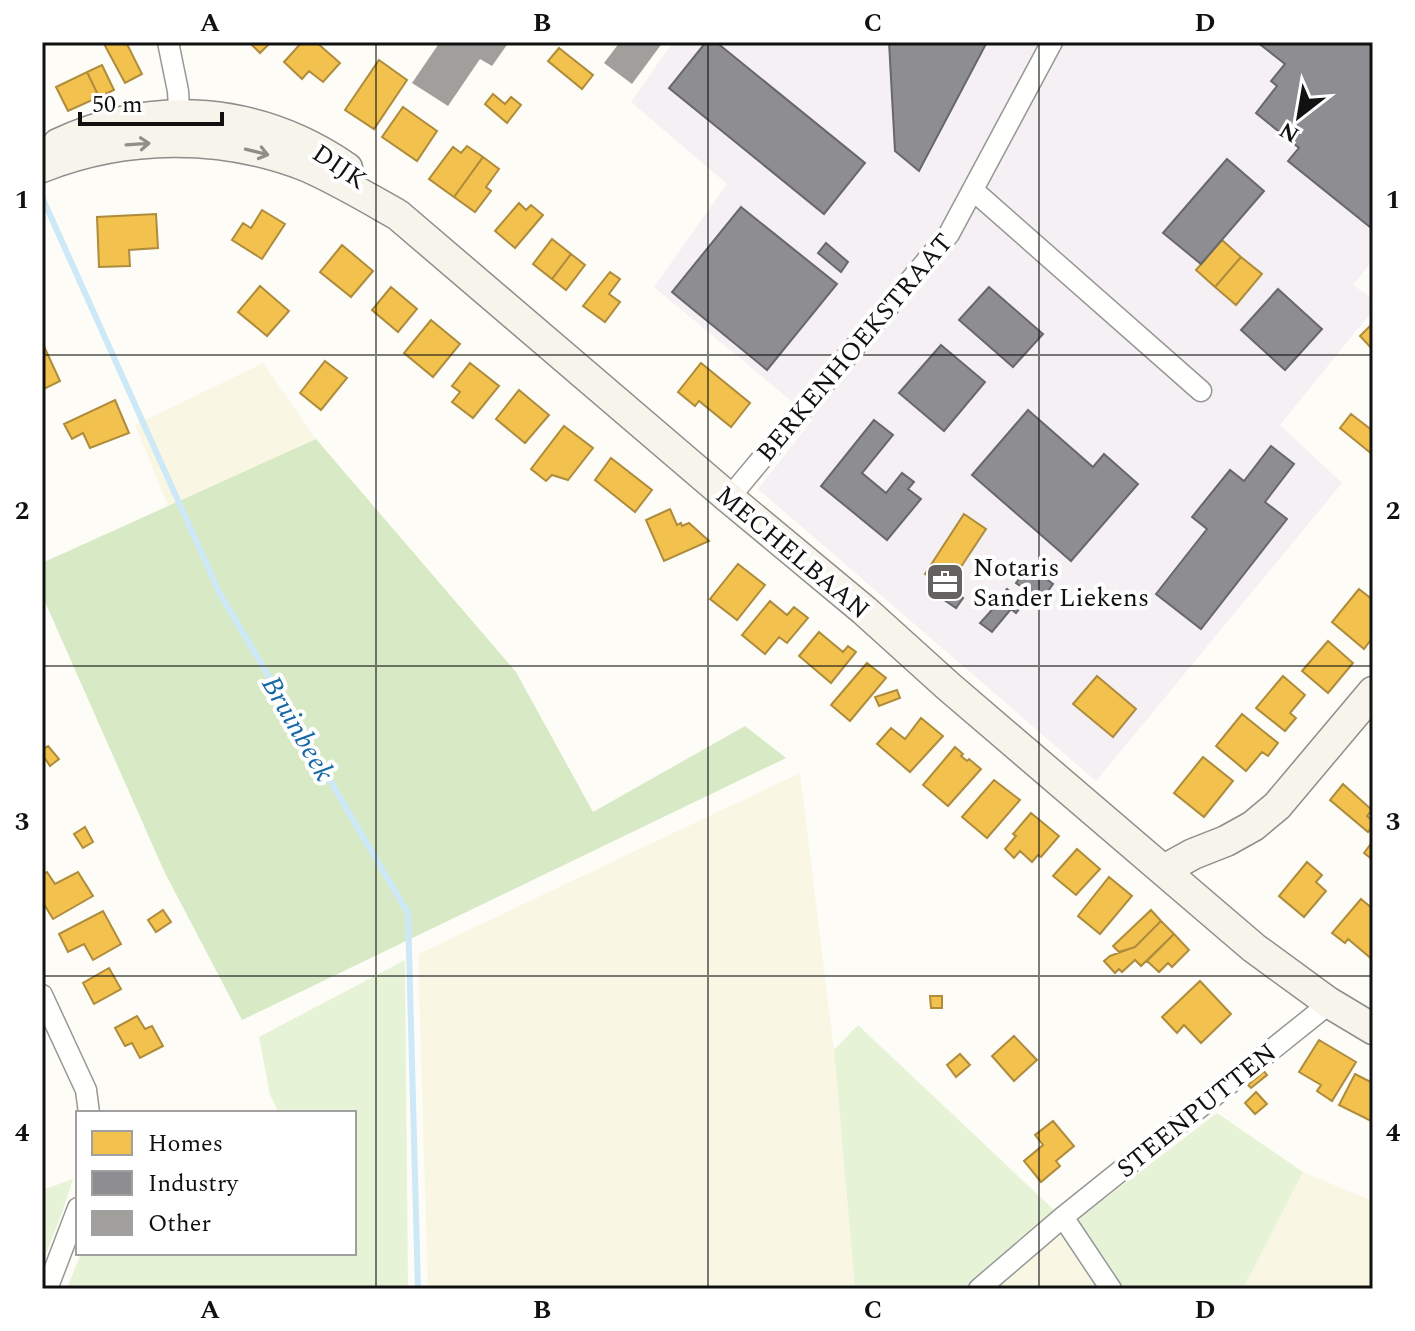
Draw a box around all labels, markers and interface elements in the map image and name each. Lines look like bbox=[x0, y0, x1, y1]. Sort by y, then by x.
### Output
text: A bbox=[200, 3, 220, 43]
text: B bbox=[533, 3, 551, 43]
text: C bbox=[864, 3, 882, 43]
text: D bbox=[1195, 3, 1215, 43]
scale bar bbox=[80, 76, 222, 126]
north arrow bbox=[1259, 76, 1339, 156]
text: 50 m bbox=[92, 87, 143, 123]
text: N bbox=[1273, 113, 1306, 151]
street label: DIJK bbox=[304, 134, 375, 200]
one-way arrow bbox=[124, 136, 151, 151]
one-way arrow bbox=[244, 145, 270, 160]
text: 1 bbox=[15, 180, 29, 220]
text: 1 bbox=[1386, 180, 1400, 220]
street label: BERKENHOEKSTRAAT bbox=[747, 224, 963, 471]
street label: MECHELBAAN bbox=[706, 476, 878, 629]
text: 2 bbox=[15, 491, 29, 531]
text: 2 bbox=[1386, 491, 1400, 531]
place label: Notaris Sander Liekens bbox=[973, 548, 1149, 618]
office icon: Notaris Sander Liekens bbox=[924, 561, 966, 603]
water label: Bruinbeek bbox=[250, 668, 345, 790]
text: 3 bbox=[15, 802, 29, 842]
text: 3 bbox=[1386, 802, 1400, 842]
street label: STEENPUTTEN bbox=[1108, 1034, 1285, 1188]
legend bbox=[76, 1111, 356, 1255]
text: 4 bbox=[15, 1113, 30, 1153]
text: 4 bbox=[1386, 1113, 1401, 1153]
text: Homes bbox=[148, 1126, 223, 1162]
text: Industry bbox=[148, 1166, 240, 1202]
text: Other bbox=[148, 1206, 211, 1242]
text: A bbox=[200, 1290, 220, 1330]
text: B bbox=[533, 1290, 551, 1330]
text: C bbox=[864, 1290, 882, 1330]
text: D bbox=[1195, 1290, 1215, 1330]

